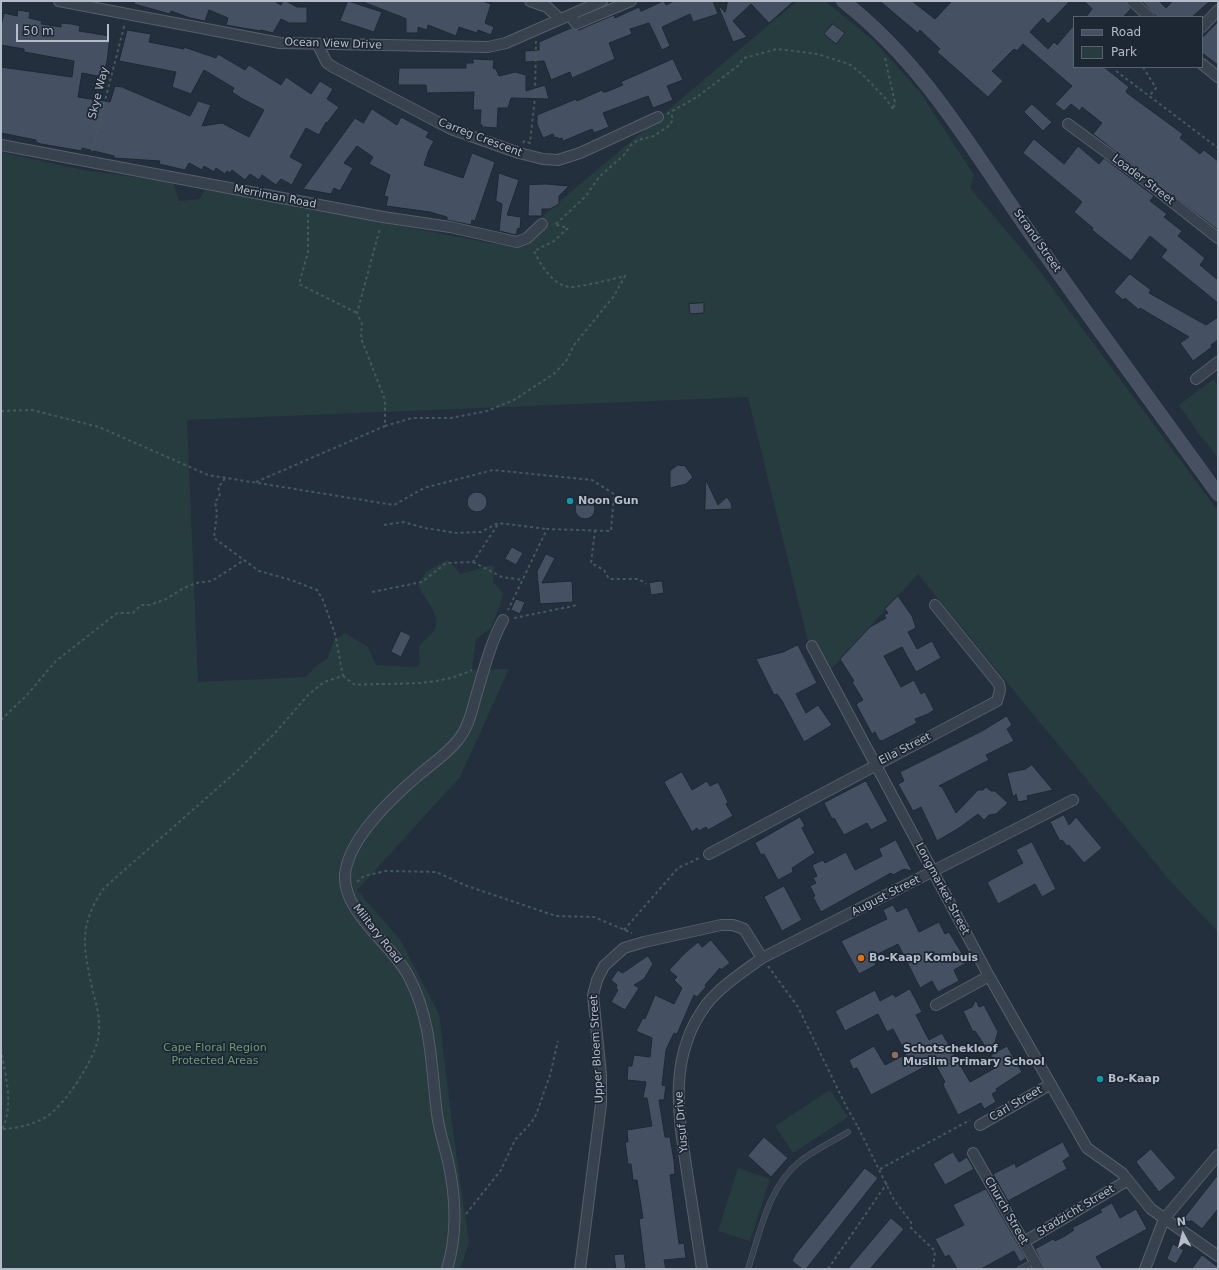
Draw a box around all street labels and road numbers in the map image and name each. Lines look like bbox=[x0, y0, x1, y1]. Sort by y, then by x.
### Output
street label: Ocean View Drive bbox=[284, 36, 382, 52]
street label: Skye Way bbox=[86, 66, 112, 120]
street label: Carreg Crescent bbox=[436, 116, 524, 160]
street label: Loader Street bbox=[1109, 152, 1177, 208]
street label: Merriman Road bbox=[233, 183, 317, 211]
street label: Strand Street bbox=[1011, 207, 1063, 275]
street label: Ella Street bbox=[877, 730, 933, 768]
street label: Longmarket Street bbox=[912, 841, 972, 937]
street label: August Street bbox=[849, 873, 923, 919]
street label: Military Road bbox=[350, 902, 404, 966]
street label: Upper Bloem Street bbox=[588, 994, 606, 1104]
street label: Carl Street bbox=[987, 1084, 1045, 1124]
street label: Yusuf Drive bbox=[673, 1091, 691, 1153]
street label: Church Street bbox=[981, 1175, 1031, 1247]
street label: Stadzicht Street bbox=[1035, 1183, 1117, 1239]

